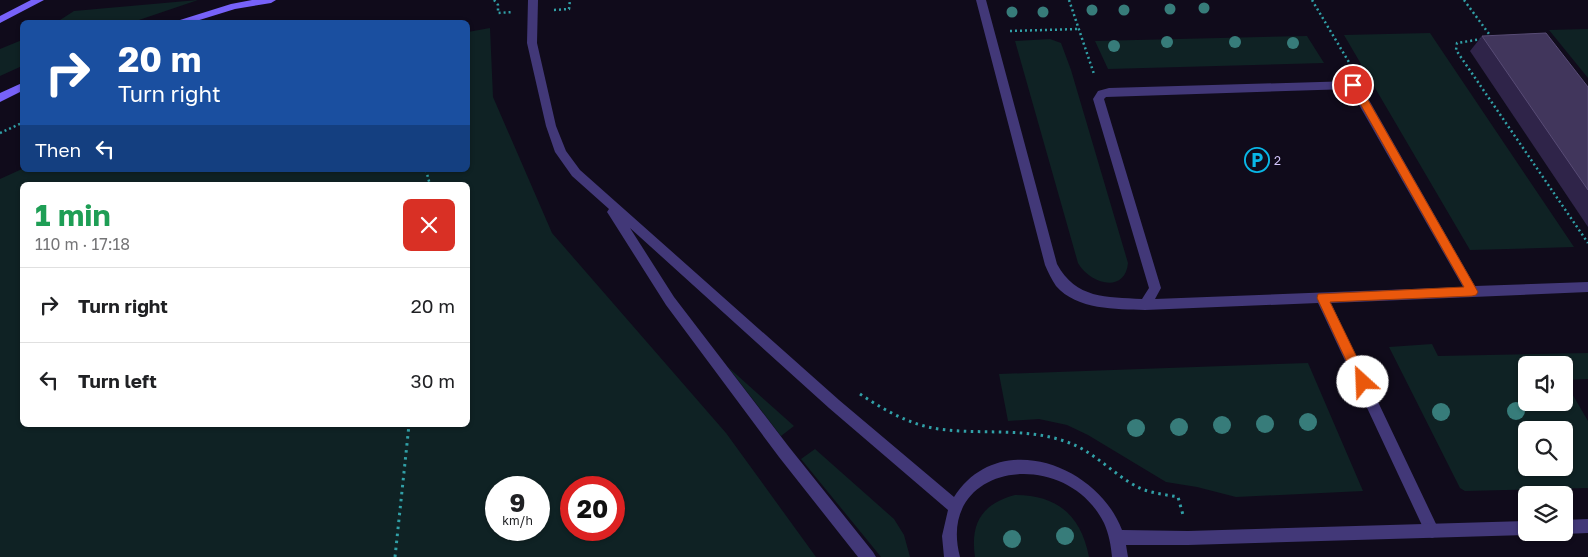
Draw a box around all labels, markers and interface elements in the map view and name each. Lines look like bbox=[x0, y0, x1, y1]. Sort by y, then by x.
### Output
text: 20 m bbox=[118, 38, 201, 80]
icon: right bbox=[35, 40, 100, 105]
pin bbox=[1332, 64, 1374, 106]
icon: arrive bbox=[1339, 71, 1367, 99]
text: Turn right bbox=[118, 80, 221, 107]
icon: left bbox=[91, 135, 119, 163]
text: Then bbox=[35, 138, 81, 161]
parking icon: 2 bbox=[1244, 147, 1270, 173]
place label: 2 bbox=[1274, 153, 1281, 168]
text: 1 min bbox=[35, 197, 111, 233]
button: close bbox=[403, 199, 455, 251]
text: 110 m · 17:18 bbox=[35, 234, 130, 254]
icon: right bbox=[35, 291, 63, 319]
text: Turn right bbox=[78, 294, 168, 317]
text: 20 m bbox=[411, 294, 455, 317]
position arrow bbox=[1336, 355, 1388, 407]
map controls bbox=[1518, 356, 1573, 541]
button: sound bbox=[1518, 356, 1573, 411]
icon: left bbox=[35, 366, 63, 394]
text: Turn left bbox=[78, 369, 157, 392]
text: 30 m bbox=[411, 369, 455, 392]
button: search bbox=[1518, 421, 1573, 476]
speed limit sign: 20 bbox=[560, 476, 625, 541]
button: layers bbox=[1518, 486, 1573, 541]
text: 9 bbox=[510, 487, 525, 518]
text: km/h bbox=[502, 513, 533, 528]

